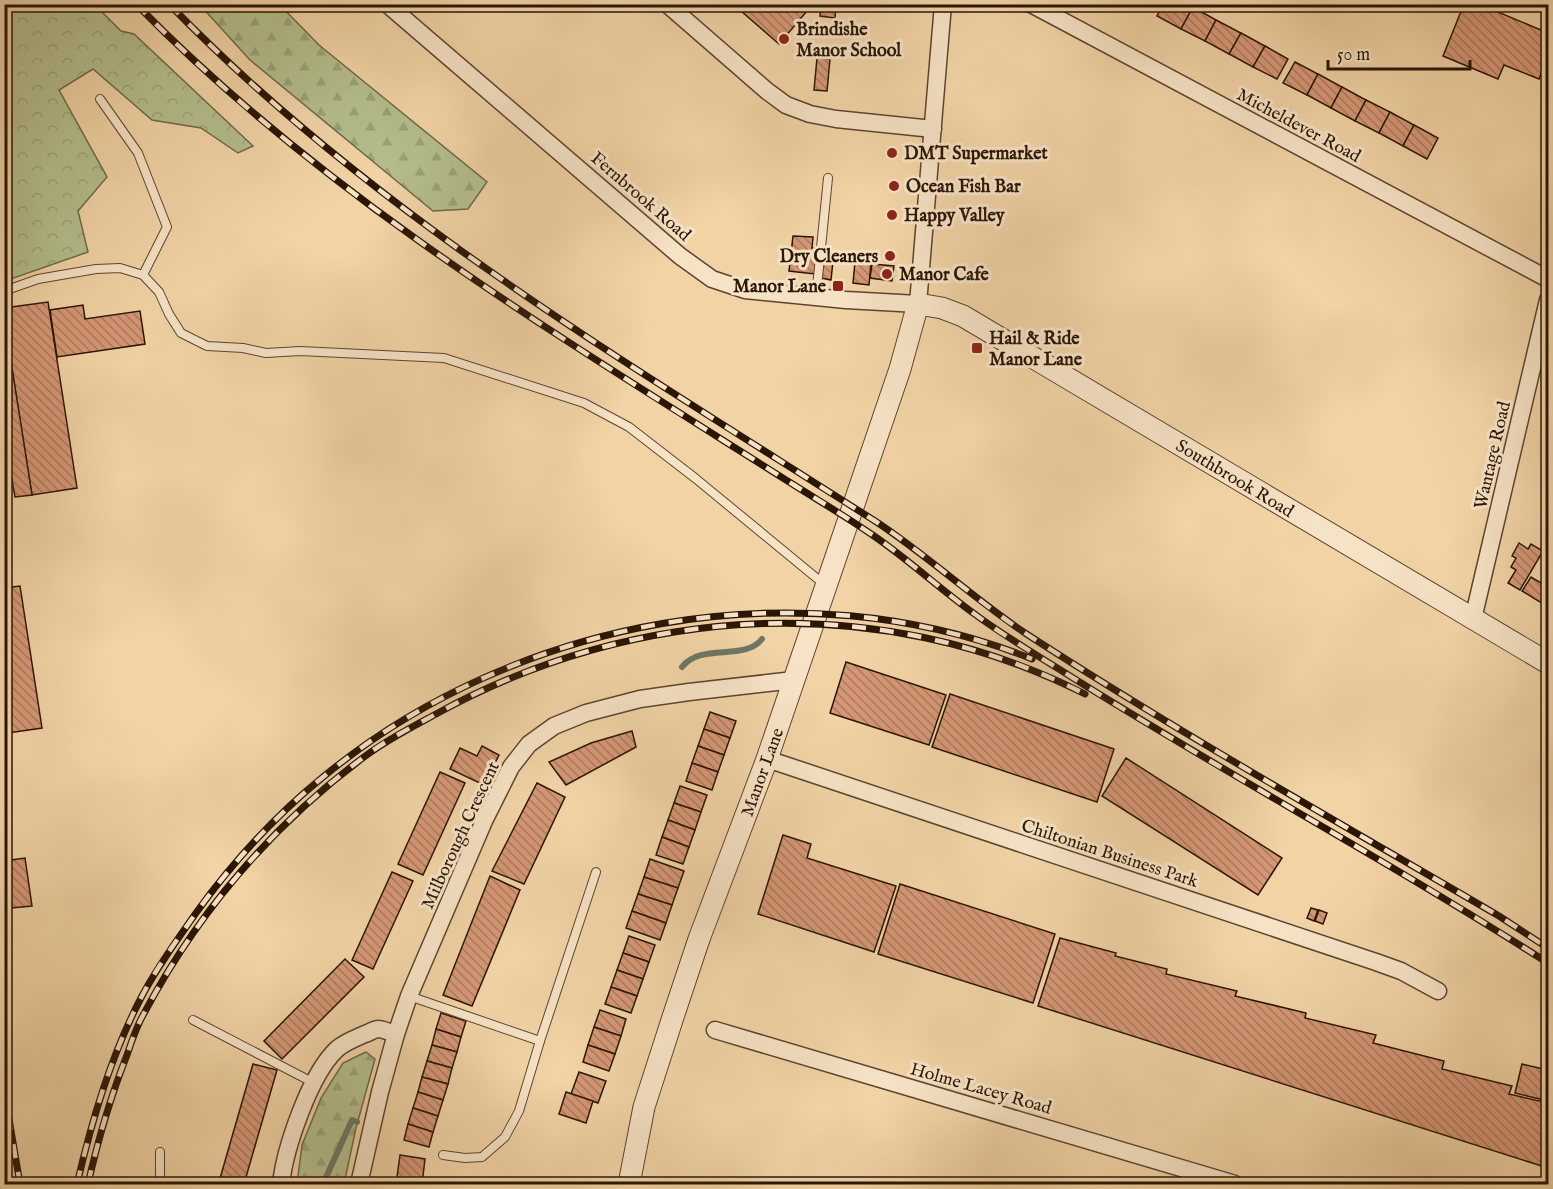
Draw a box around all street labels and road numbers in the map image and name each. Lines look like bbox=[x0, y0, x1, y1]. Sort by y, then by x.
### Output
street label: Micheldever Road bbox=[1232, 84, 1365, 169]
street label: Fernbrook Road bbox=[585, 147, 695, 247]
street label: Wantage Road bbox=[1470, 399, 1517, 511]
street label: Southbrook Road bbox=[1171, 435, 1298, 524]
street label: Manor Lane bbox=[737, 725, 790, 820]
street label: Milborough Crescent bbox=[417, 758, 506, 913]
street label: Chiltonian Business Park bbox=[1018, 815, 1201, 894]
street label: Holme Lacey Road bbox=[907, 1058, 1054, 1121]

